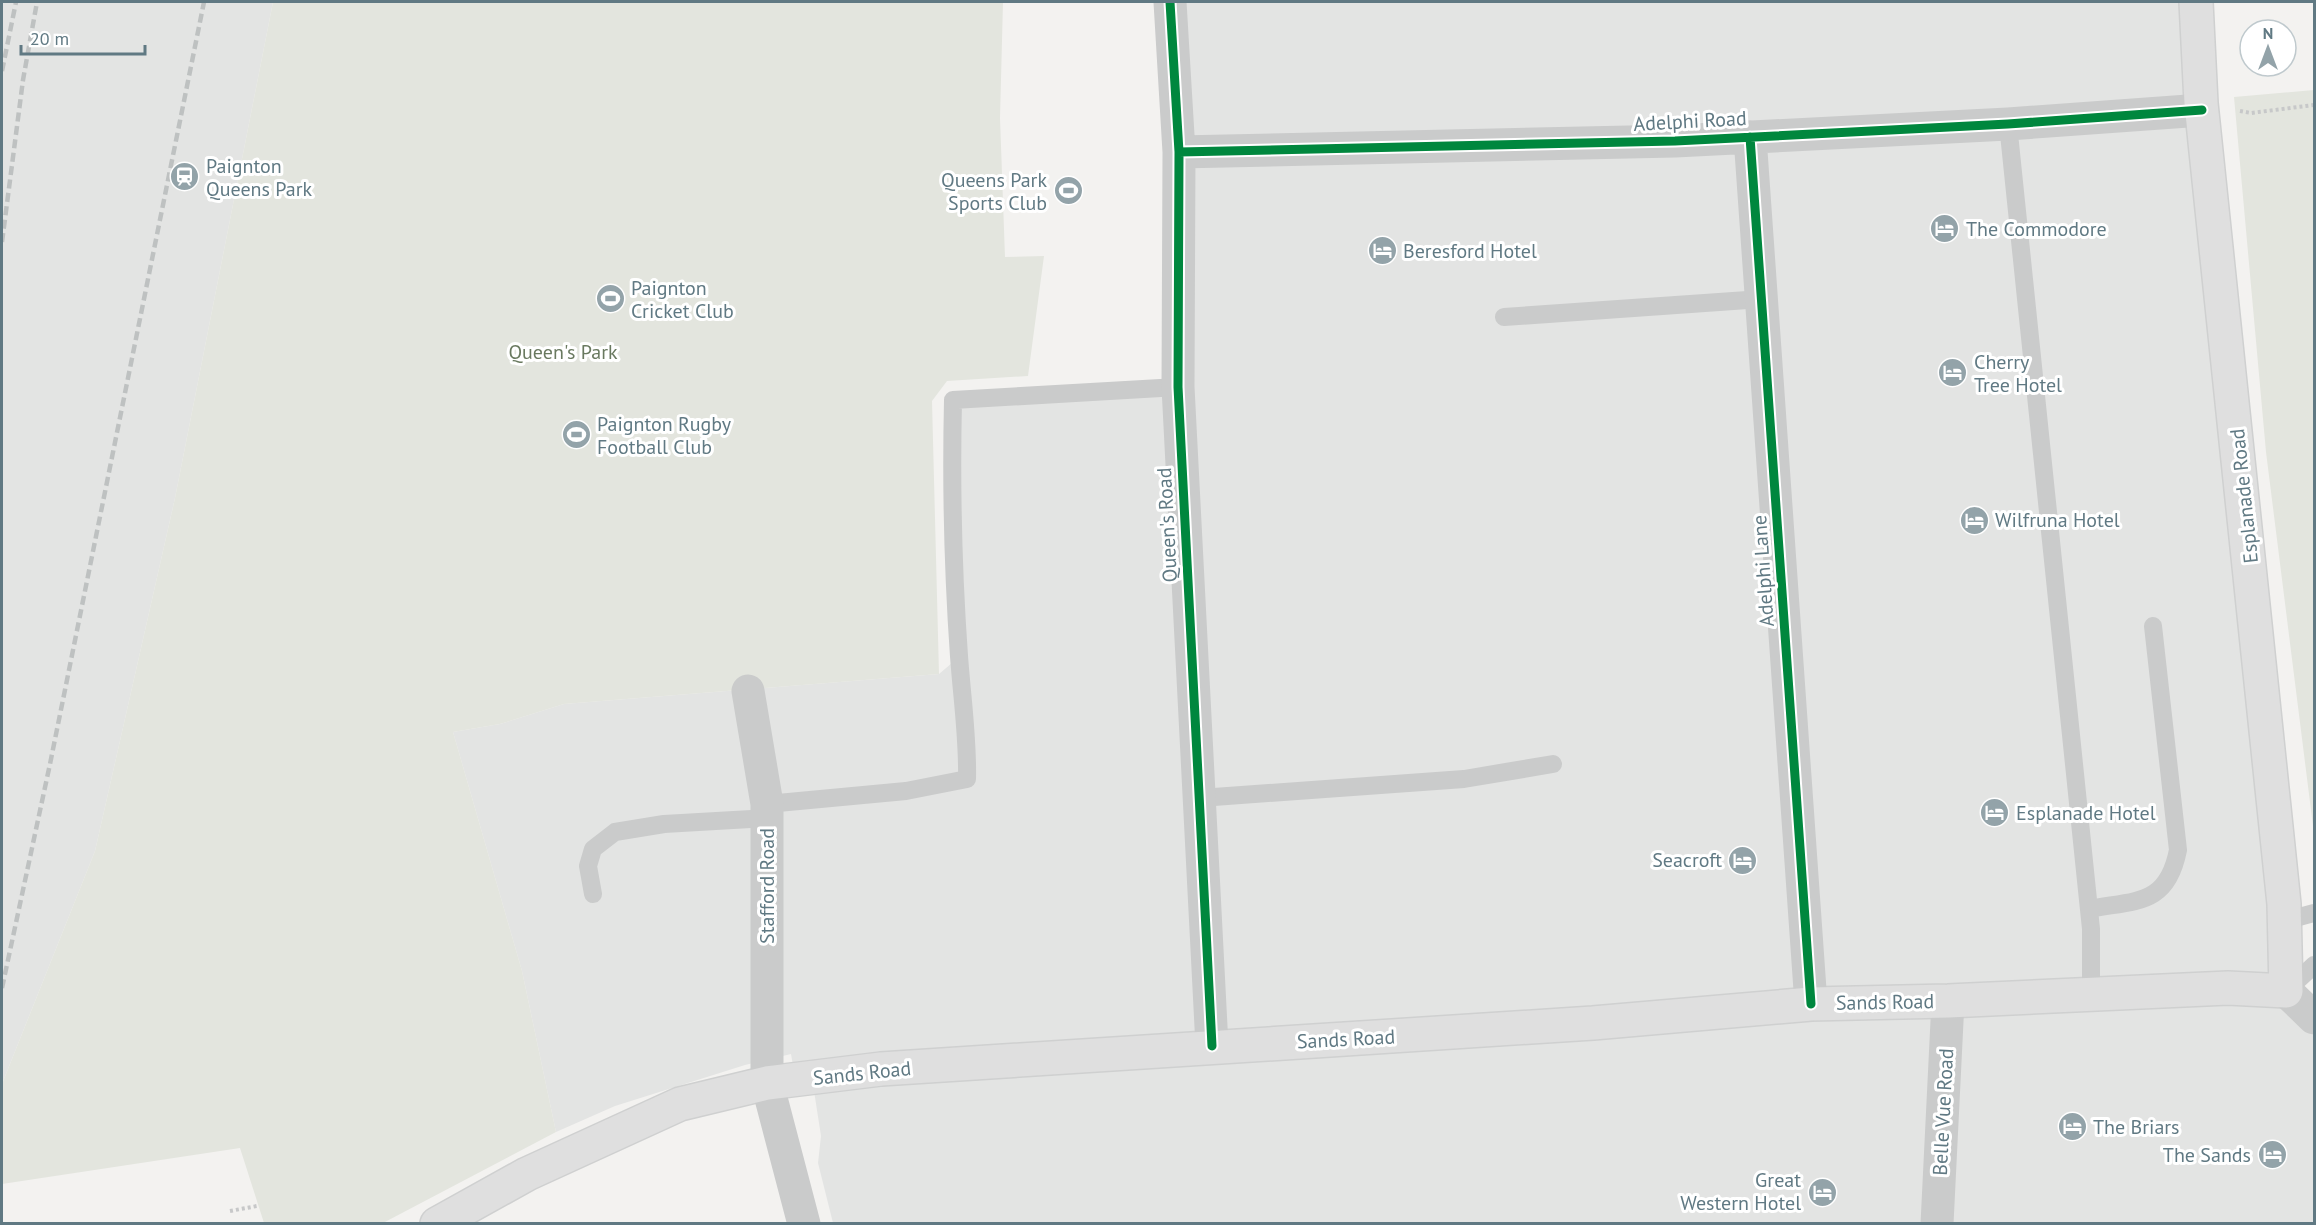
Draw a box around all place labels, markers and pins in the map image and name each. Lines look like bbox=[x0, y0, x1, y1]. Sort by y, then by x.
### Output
place label: Paignton Queens Park bbox=[206, 153, 312, 202]
station icon: Paignton Queens Park bbox=[169, 161, 201, 193]
place label: Queens Park Sports Club bbox=[941, 167, 1047, 216]
sports icon: Queens Park Sports Club bbox=[1052, 175, 1084, 207]
hotel icon: The Commodore bbox=[1929, 213, 1961, 245]
place label: The Commodore bbox=[1966, 216, 2107, 242]
hotel icon: Beresford Hotel bbox=[1366, 235, 1398, 267]
place label: Beresford Hotel bbox=[1403, 238, 1537, 264]
place label: Paignton Cricket Club bbox=[631, 275, 734, 324]
sports icon: Paignton Cricket Club bbox=[594, 283, 626, 315]
place label: Cherry Tree Hotel bbox=[1974, 349, 2062, 398]
hotel icon: Cherry Tree Hotel bbox=[1937, 357, 1969, 389]
place label: Paignton Rugby Football Club bbox=[597, 411, 732, 460]
sports icon: Paignton Rugby Football Club bbox=[560, 419, 592, 451]
hotel icon: Wilfruna Hotel bbox=[1958, 504, 1990, 536]
place label: Wilfruna Hotel bbox=[1995, 507, 2120, 533]
hotel icon: Esplanade Hotel bbox=[1979, 797, 2011, 829]
place label: Esplanade Hotel bbox=[2016, 800, 2156, 826]
hotel icon: Seacroft bbox=[1727, 844, 1759, 876]
place label: Seacroft bbox=[1652, 847, 1722, 873]
hotel icon: The Briars bbox=[2056, 1111, 2088, 1143]
place label: The Briars bbox=[2093, 1114, 2180, 1140]
hotel icon: The Sands bbox=[2256, 1139, 2288, 1171]
place label: The Sands bbox=[2163, 1142, 2251, 1168]
place label: Great Western Hotel bbox=[1680, 1167, 1801, 1216]
hotel icon: Great Western Hotel bbox=[1806, 1176, 1838, 1208]

